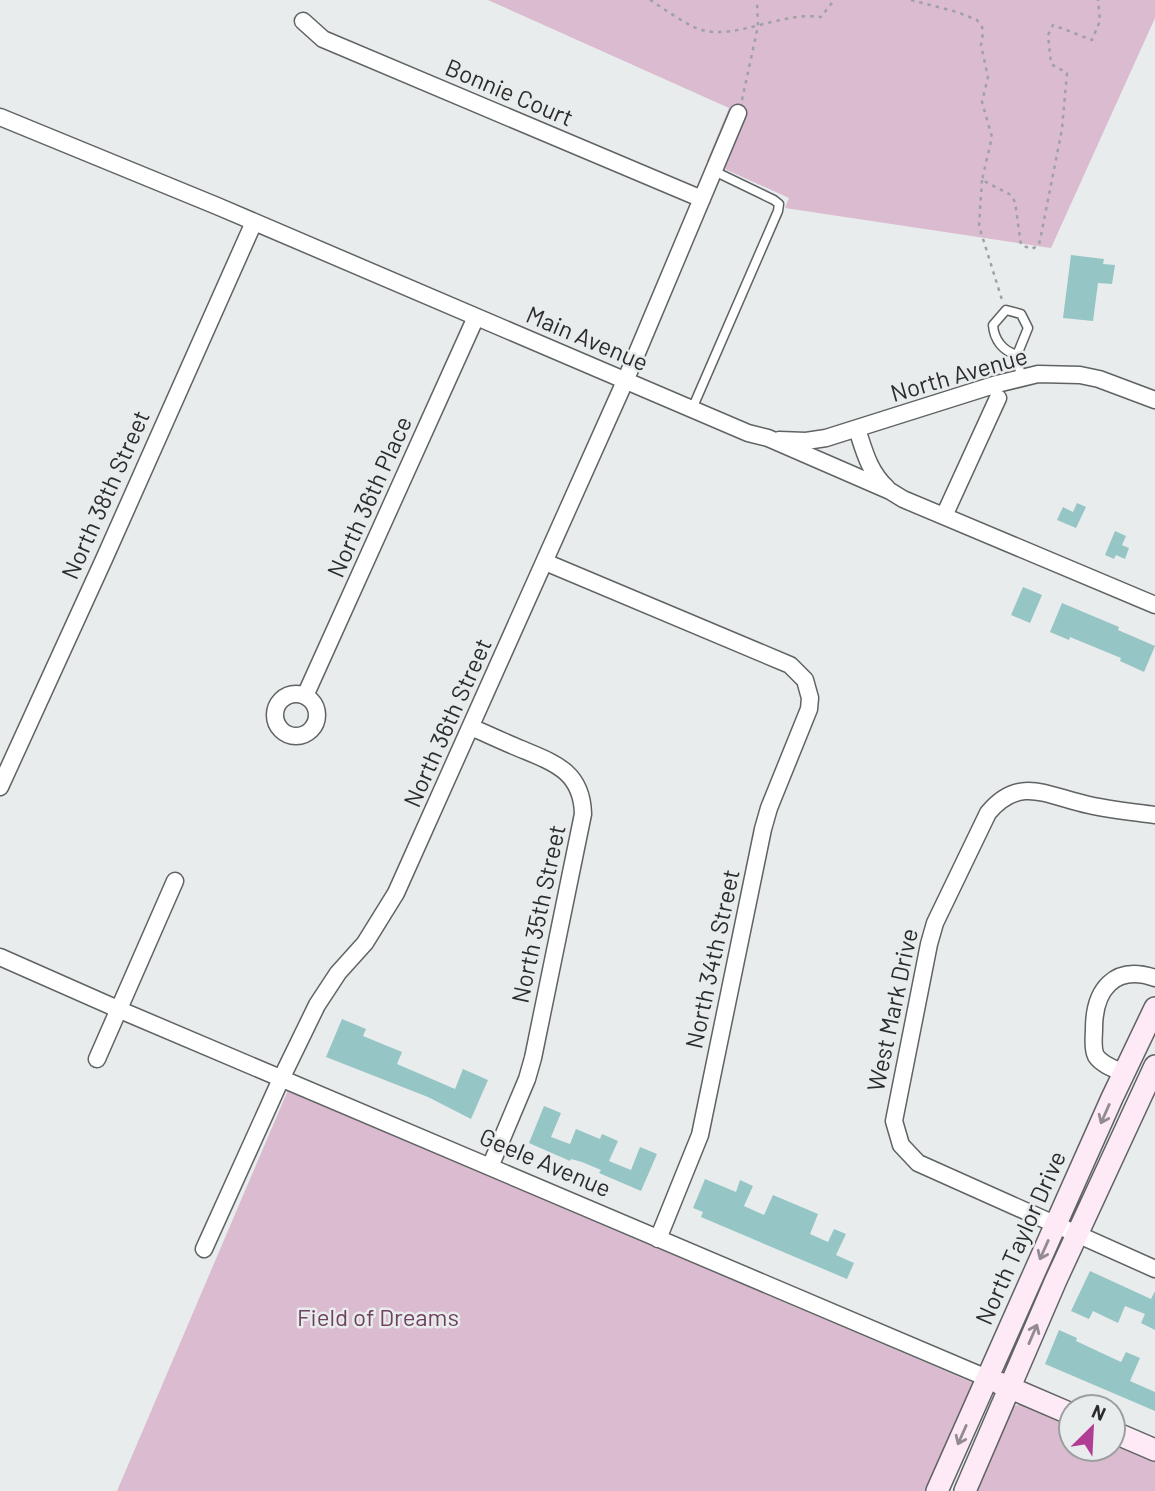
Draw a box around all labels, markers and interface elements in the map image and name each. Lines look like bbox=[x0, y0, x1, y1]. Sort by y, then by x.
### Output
street label: Bonnie Court bbox=[441, 52, 578, 132]
street label: Main Avenue bbox=[522, 299, 653, 376]
street label: North Avenue bbox=[887, 340, 1030, 407]
street label: North 38th Street bbox=[54, 405, 155, 583]
street label: North 36th Place bbox=[320, 411, 417, 581]
street label: North 36th Street bbox=[396, 634, 497, 811]
street label: North 35th Street bbox=[504, 822, 571, 1005]
street label: North 34th Street bbox=[678, 866, 745, 1051]
street label: West Mark Drive bbox=[860, 925, 923, 1094]
one-way arrow bbox=[1098, 1103, 1111, 1124]
street label: Geele Avenue bbox=[476, 1121, 616, 1202]
street label: North Taylor Drive bbox=[968, 1146, 1071, 1329]
one-way arrow bbox=[1037, 1239, 1050, 1260]
park label: Field of Dreams bbox=[297, 1302, 459, 1331]
one-way arrow bbox=[1028, 1324, 1041, 1345]
north arrow bbox=[1057, 1393, 1127, 1463]
text: N bbox=[1089, 1399, 1110, 1425]
one-way arrow bbox=[955, 1424, 968, 1445]

